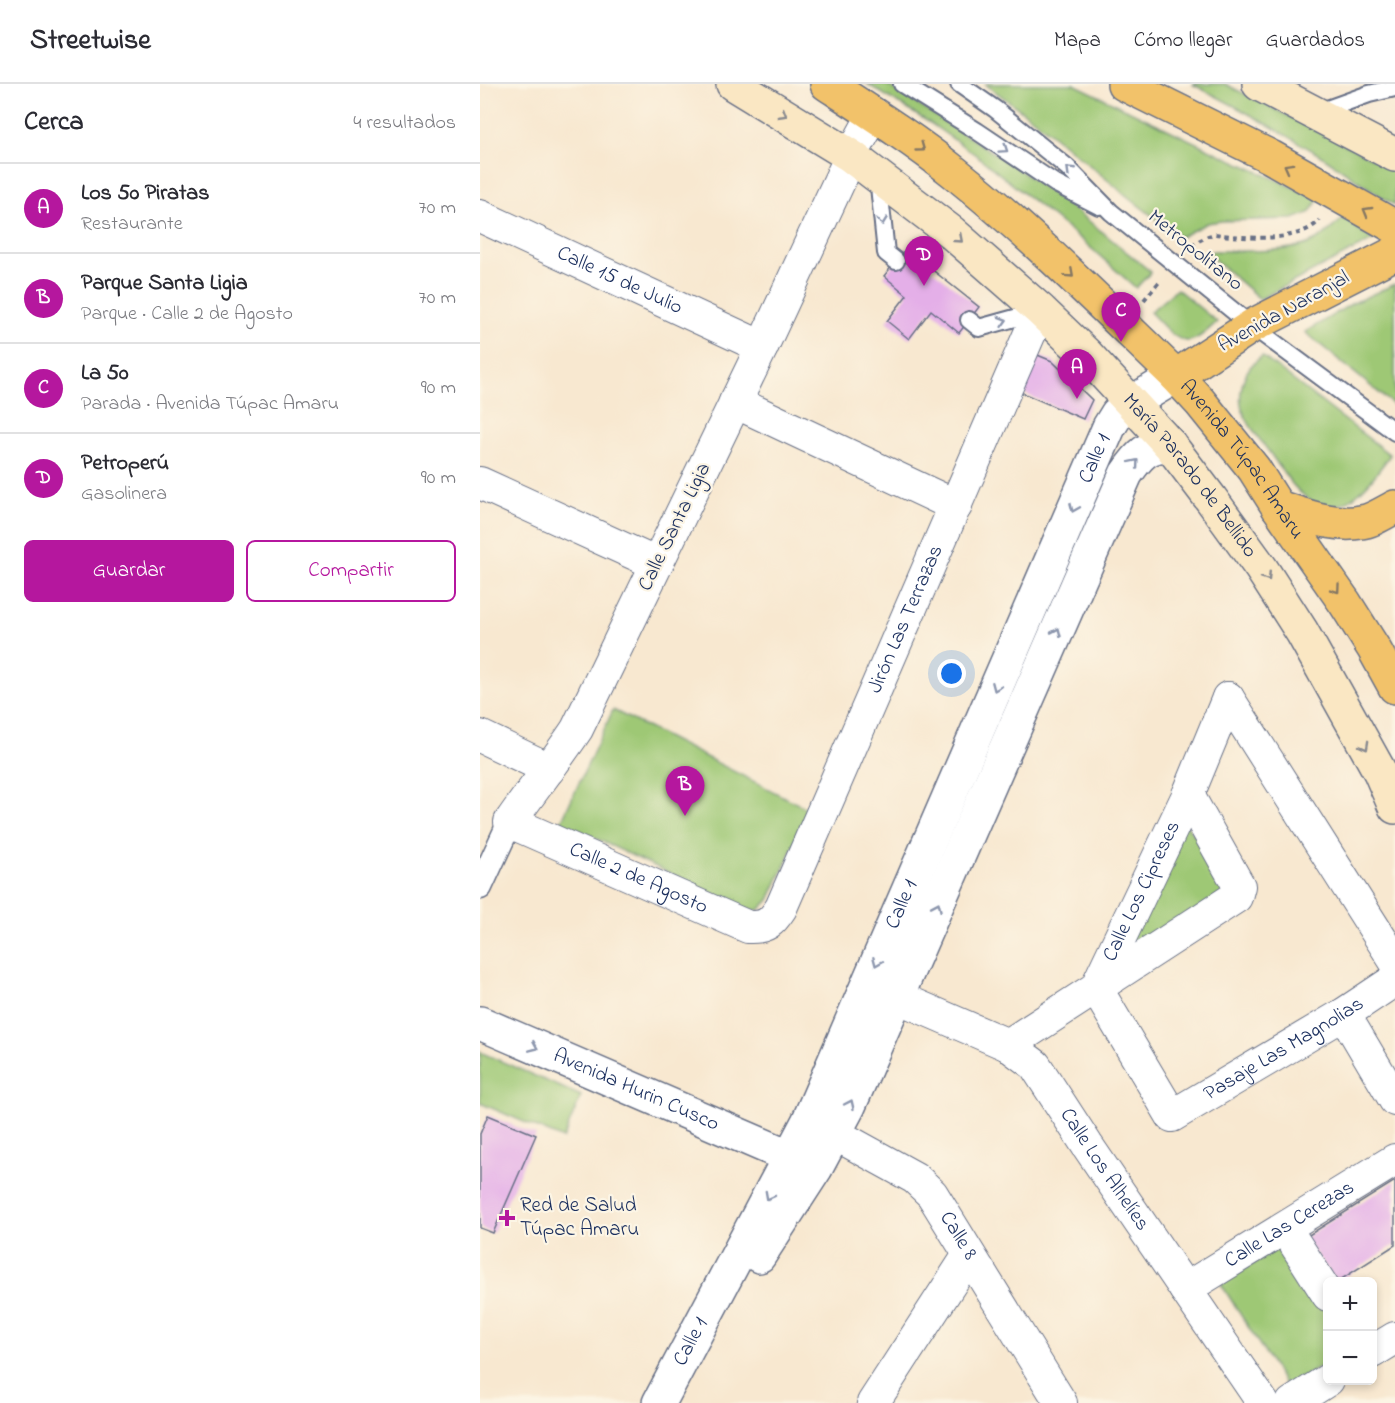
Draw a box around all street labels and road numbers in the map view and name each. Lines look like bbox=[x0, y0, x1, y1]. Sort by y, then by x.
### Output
street label: Metropolitano bbox=[1141, 203, 1249, 299]
street label: Calle 15 de Julio bbox=[552, 239, 687, 323]
street label: Avenida Naranjal bbox=[1213, 263, 1355, 361]
street label: Avenida Túpac Amaru bbox=[1172, 373, 1311, 546]
street label: María Parado de Bellido bbox=[1115, 387, 1264, 564]
street label: Calle 1 bbox=[1071, 429, 1119, 488]
street label: Calle Santa Ligia bbox=[631, 458, 721, 597]
street label: Jirón Las Terrazas bbox=[861, 541, 951, 698]
street label: Calle Los Cipreses bbox=[1096, 816, 1189, 967]
street label: Calle 2 de Agosto bbox=[564, 835, 713, 922]
street label: Calle 1 bbox=[878, 875, 926, 934]
street label: Pasaje Las Magnolias bbox=[1198, 990, 1370, 1109]
street label: Avenida Hurin Cusco bbox=[548, 1041, 724, 1139]
street label: Calle Los Alhelíes bbox=[1052, 1102, 1156, 1237]
street label: Calle Las Cerezas bbox=[1219, 1173, 1360, 1276]
street label: Calle 8 bbox=[931, 1206, 985, 1266]
street label: Calle 1 bbox=[666, 1312, 717, 1372]

